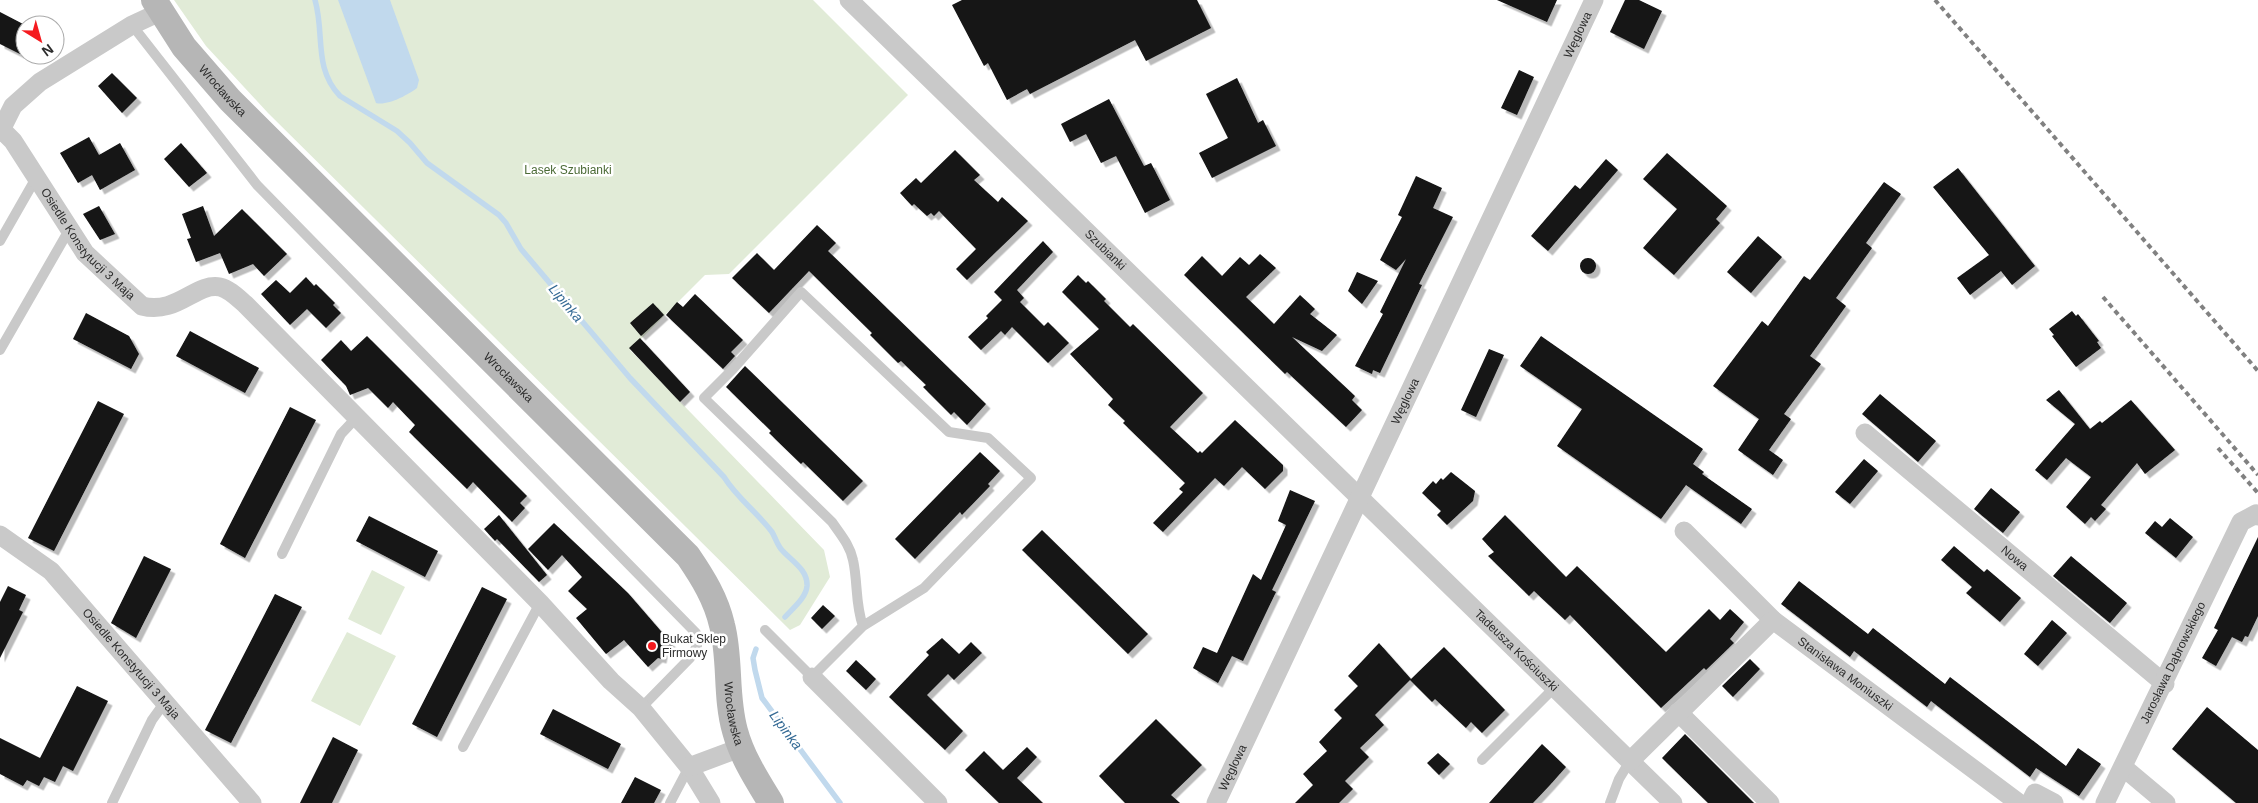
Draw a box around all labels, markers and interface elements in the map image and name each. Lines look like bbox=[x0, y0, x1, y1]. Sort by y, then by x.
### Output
street label: Węglowa bbox=[1561, 9, 1595, 60]
north arrow bbox=[15, 15, 65, 65]
text: N bbox=[39, 41, 57, 60]
street label: Wrocławska bbox=[196, 62, 250, 120]
park label: Lasek Szubianki bbox=[524, 163, 612, 177]
street label: Osiedle Konstytucji 3 Maja bbox=[38, 185, 138, 303]
street label: Szubianki bbox=[1082, 227, 1129, 273]
water label: Lipinka bbox=[546, 281, 587, 325]
street label: Wrocławska bbox=[481, 350, 537, 405]
street label: Węglowa bbox=[1388, 376, 1422, 427]
street label: Nowa bbox=[1998, 543, 2031, 574]
street label: Jarosława Dąbrowskiego bbox=[2138, 599, 2208, 726]
street label: Osiedle Konstytucji 3 Maja bbox=[80, 606, 183, 722]
street label: Tadeusza Kościuszki bbox=[1472, 607, 1561, 694]
place label: Bukat Sklep Firmowy bbox=[662, 632, 726, 660]
street label: Stanisława Moniuszki bbox=[1795, 634, 1896, 714]
marker: Bukat Sklep Firmowy bbox=[646, 640, 658, 652]
street label: Wrocławska bbox=[721, 681, 746, 748]
water label: Lipinka bbox=[766, 707, 806, 753]
street label: Węglowa bbox=[1216, 742, 1250, 793]

